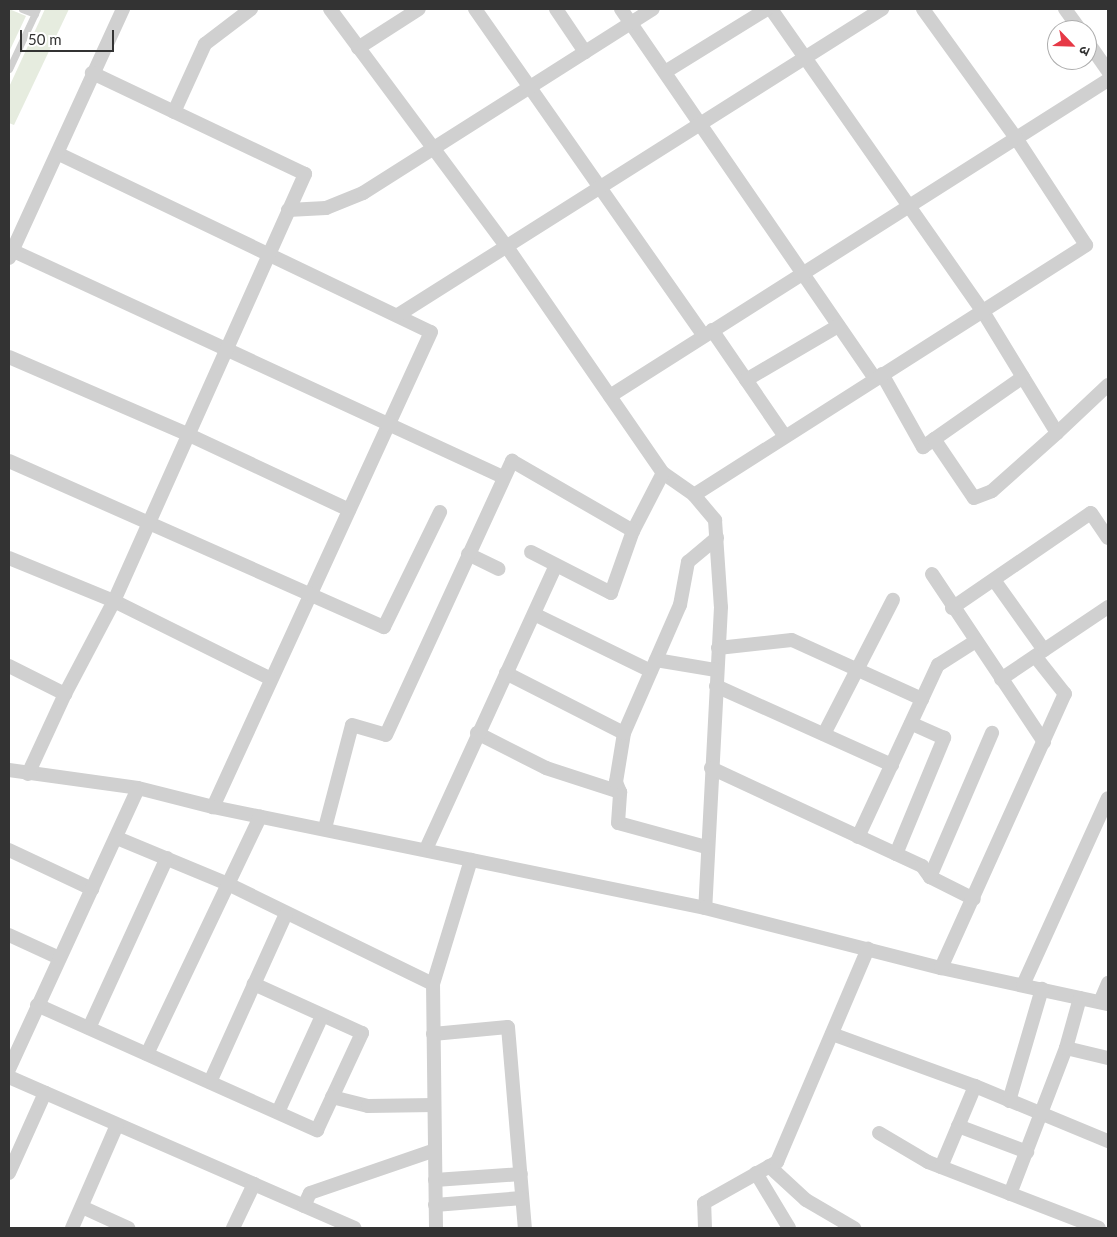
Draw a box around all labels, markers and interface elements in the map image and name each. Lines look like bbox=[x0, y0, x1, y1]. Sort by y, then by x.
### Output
scale bar bbox=[22, 20, 116, 52]
north arrow bbox=[1047, 20, 1097, 70]
text: 50 m bbox=[28, 30, 62, 48]
text: उ bbox=[1076, 44, 1095, 58]

